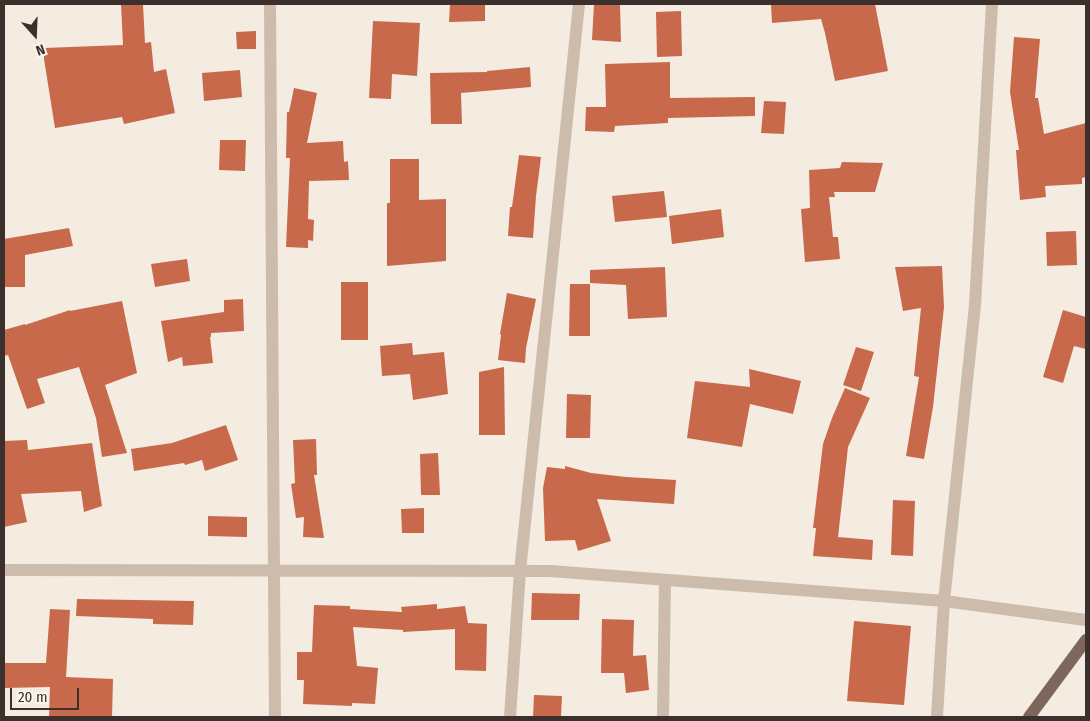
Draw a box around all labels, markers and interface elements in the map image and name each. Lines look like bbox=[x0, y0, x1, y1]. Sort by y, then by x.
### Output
north arrow bbox=[10, 10, 60, 60]
text: N bbox=[33, 40, 47, 59]
scale bar bbox=[12, 678, 81, 710]
text: 20 m bbox=[18, 688, 48, 706]

